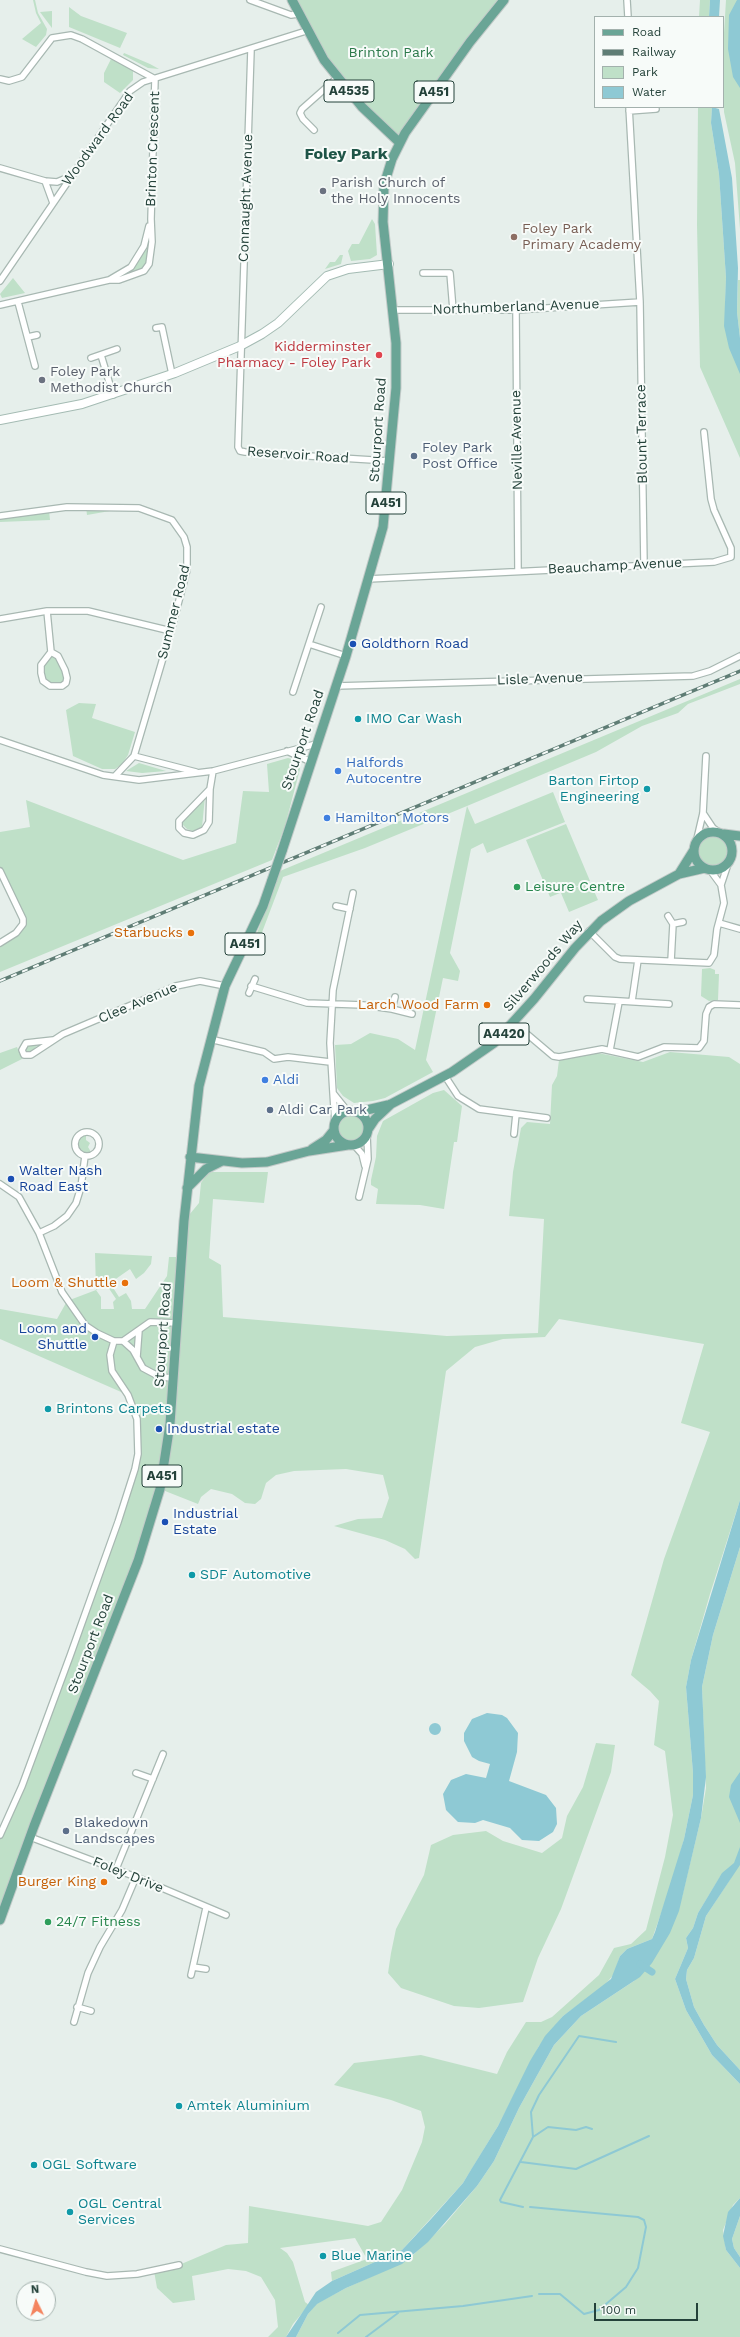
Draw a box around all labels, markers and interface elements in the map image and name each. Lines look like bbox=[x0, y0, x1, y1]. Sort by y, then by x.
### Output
legend bbox=[594, 16, 724, 108]
text: Road bbox=[632, 25, 661, 39]
park label: Brinton Park bbox=[349, 45, 433, 61]
text: Railway bbox=[632, 45, 676, 59]
text: Park bbox=[632, 65, 658, 79]
road number: A4535 bbox=[324, 80, 374, 102]
road number: A451 bbox=[414, 81, 454, 103]
text: Water bbox=[632, 85, 666, 99]
street label: Woodward Road bbox=[59, 89, 137, 189]
street label: Brinton Crescent bbox=[143, 91, 163, 207]
street label: Connaught Avenue bbox=[235, 134, 257, 262]
district label: Foley Park bbox=[304, 144, 388, 164]
place label: Parish Church of the Holy Innocents bbox=[331, 175, 460, 208]
marker: Parish Church of the Holy Innocents bbox=[318, 186, 328, 196]
place label: Foley Park Primary Academy bbox=[522, 221, 641, 254]
marker: Foley Park Primary Academy bbox=[509, 232, 519, 242]
street label: Northumberland Avenue bbox=[432, 296, 600, 318]
place label: Kidderminster Pharmacy - Foley Park bbox=[217, 339, 371, 372]
marker: Kidderminster Pharmacy - Foley Park bbox=[374, 350, 384, 360]
place label: Foley Park Methodist Church bbox=[50, 364, 172, 396]
marker: Foley Park Methodist Church bbox=[37, 375, 47, 385]
street label: Stourport Road bbox=[366, 377, 390, 483]
street label: Blount Terrace bbox=[633, 384, 651, 484]
street label: Neville Avenue bbox=[508, 390, 526, 490]
place label: Foley Park Post Office bbox=[422, 440, 498, 472]
street label: Reservoir Road bbox=[246, 443, 350, 467]
marker: Foley Park Post Office bbox=[409, 451, 419, 461]
road number: A451 bbox=[366, 492, 406, 514]
street label: Beauchamp Avenue bbox=[547, 554, 683, 578]
street label: Summer Road bbox=[154, 563, 194, 661]
place label: Goldthorn Road bbox=[361, 636, 469, 652]
marker: Goldthorn Road bbox=[348, 639, 358, 649]
street label: Lisle Avenue bbox=[497, 669, 583, 689]
street label: Stourport Road bbox=[278, 688, 328, 792]
place label: IMO Car Wash bbox=[366, 711, 462, 727]
marker: IMO Car Wash bbox=[353, 714, 363, 724]
place label: Halfords Autocentre bbox=[346, 755, 422, 788]
marker: Halfords Autocentre bbox=[333, 766, 343, 776]
place label: Barton Firtop Engineering bbox=[548, 773, 639, 806]
marker: Barton Firtop Engineering bbox=[642, 784, 652, 794]
place label: Hamilton Motors bbox=[335, 810, 449, 826]
marker: Hamilton Motors bbox=[322, 813, 332, 823]
place label: Leisure Centre bbox=[525, 879, 625, 895]
marker: Leisure Centre bbox=[512, 882, 522, 892]
street label: Silverwoods Way bbox=[500, 917, 586, 1015]
place label: Starbucks bbox=[114, 925, 183, 941]
marker: Starbucks bbox=[186, 928, 196, 938]
road number: A451 bbox=[225, 933, 265, 955]
street label: Clee Avenue bbox=[96, 979, 180, 1027]
place label: Larch Wood Farm bbox=[358, 997, 479, 1013]
marker: Larch Wood Farm bbox=[482, 1000, 492, 1010]
road number: A4420 bbox=[479, 1023, 529, 1045]
place label: Aldi bbox=[273, 1072, 299, 1088]
marker: Aldi bbox=[260, 1075, 270, 1085]
place label: Aldi Car Park bbox=[278, 1102, 367, 1118]
marker: Aldi Car Park bbox=[265, 1105, 275, 1115]
place label: Walter Nash Road East bbox=[19, 1163, 102, 1196]
marker: Walter Nash Road East bbox=[6, 1174, 16, 1184]
place label: Loom & Shuttle bbox=[11, 1275, 117, 1291]
marker: Loom & Shuttle bbox=[120, 1278, 130, 1288]
street label: Stourport Road bbox=[151, 1282, 175, 1388]
place label: Loom and Shuttle bbox=[19, 1321, 87, 1354]
marker: Loom and Shuttle bbox=[90, 1332, 100, 1342]
place label: Brintons Carpets bbox=[56, 1401, 171, 1417]
marker: Brintons Carpets bbox=[43, 1404, 53, 1414]
place label: Industrial estate bbox=[167, 1421, 280, 1437]
marker: Industrial estate bbox=[154, 1424, 164, 1434]
road number: A451 bbox=[142, 1465, 182, 1487]
place label: Industrial Estate bbox=[173, 1506, 238, 1538]
marker: Industrial Estate bbox=[160, 1517, 170, 1527]
place label: SDF Automotive bbox=[200, 1567, 311, 1583]
marker: SDF Automotive bbox=[187, 1570, 197, 1580]
street label: Stourport Road bbox=[64, 1592, 118, 1696]
place label: Blakedown Landscapes bbox=[74, 1815, 155, 1848]
marker: Blakedown Landscapes bbox=[61, 1826, 71, 1836]
street label: Foley Drive bbox=[90, 1853, 166, 1897]
place label: Burger King bbox=[18, 1874, 96, 1890]
marker: Burger King bbox=[99, 1877, 109, 1887]
place label: 24/7 Fitness bbox=[56, 1914, 141, 1930]
marker: 24/7 Fitness bbox=[43, 1917, 53, 1927]
place label: Amtek Aluminium bbox=[187, 2098, 310, 2114]
marker: Amtek Aluminium bbox=[174, 2101, 184, 2111]
place label: OGL Software bbox=[42, 2157, 137, 2173]
marker: OGL Software bbox=[29, 2160, 39, 2170]
place label: OGL Central Services bbox=[78, 2196, 162, 2228]
marker: OGL Central Services bbox=[65, 2207, 75, 2217]
place label: Blue Marine bbox=[331, 2248, 412, 2264]
marker: Blue Marine bbox=[318, 2251, 328, 2261]
north arrow bbox=[16, 2281, 56, 2321]
text: N bbox=[30, 2283, 40, 2296]
scale bar bbox=[596, 2295, 700, 2321]
text: 100 m bbox=[601, 2303, 636, 2317]

